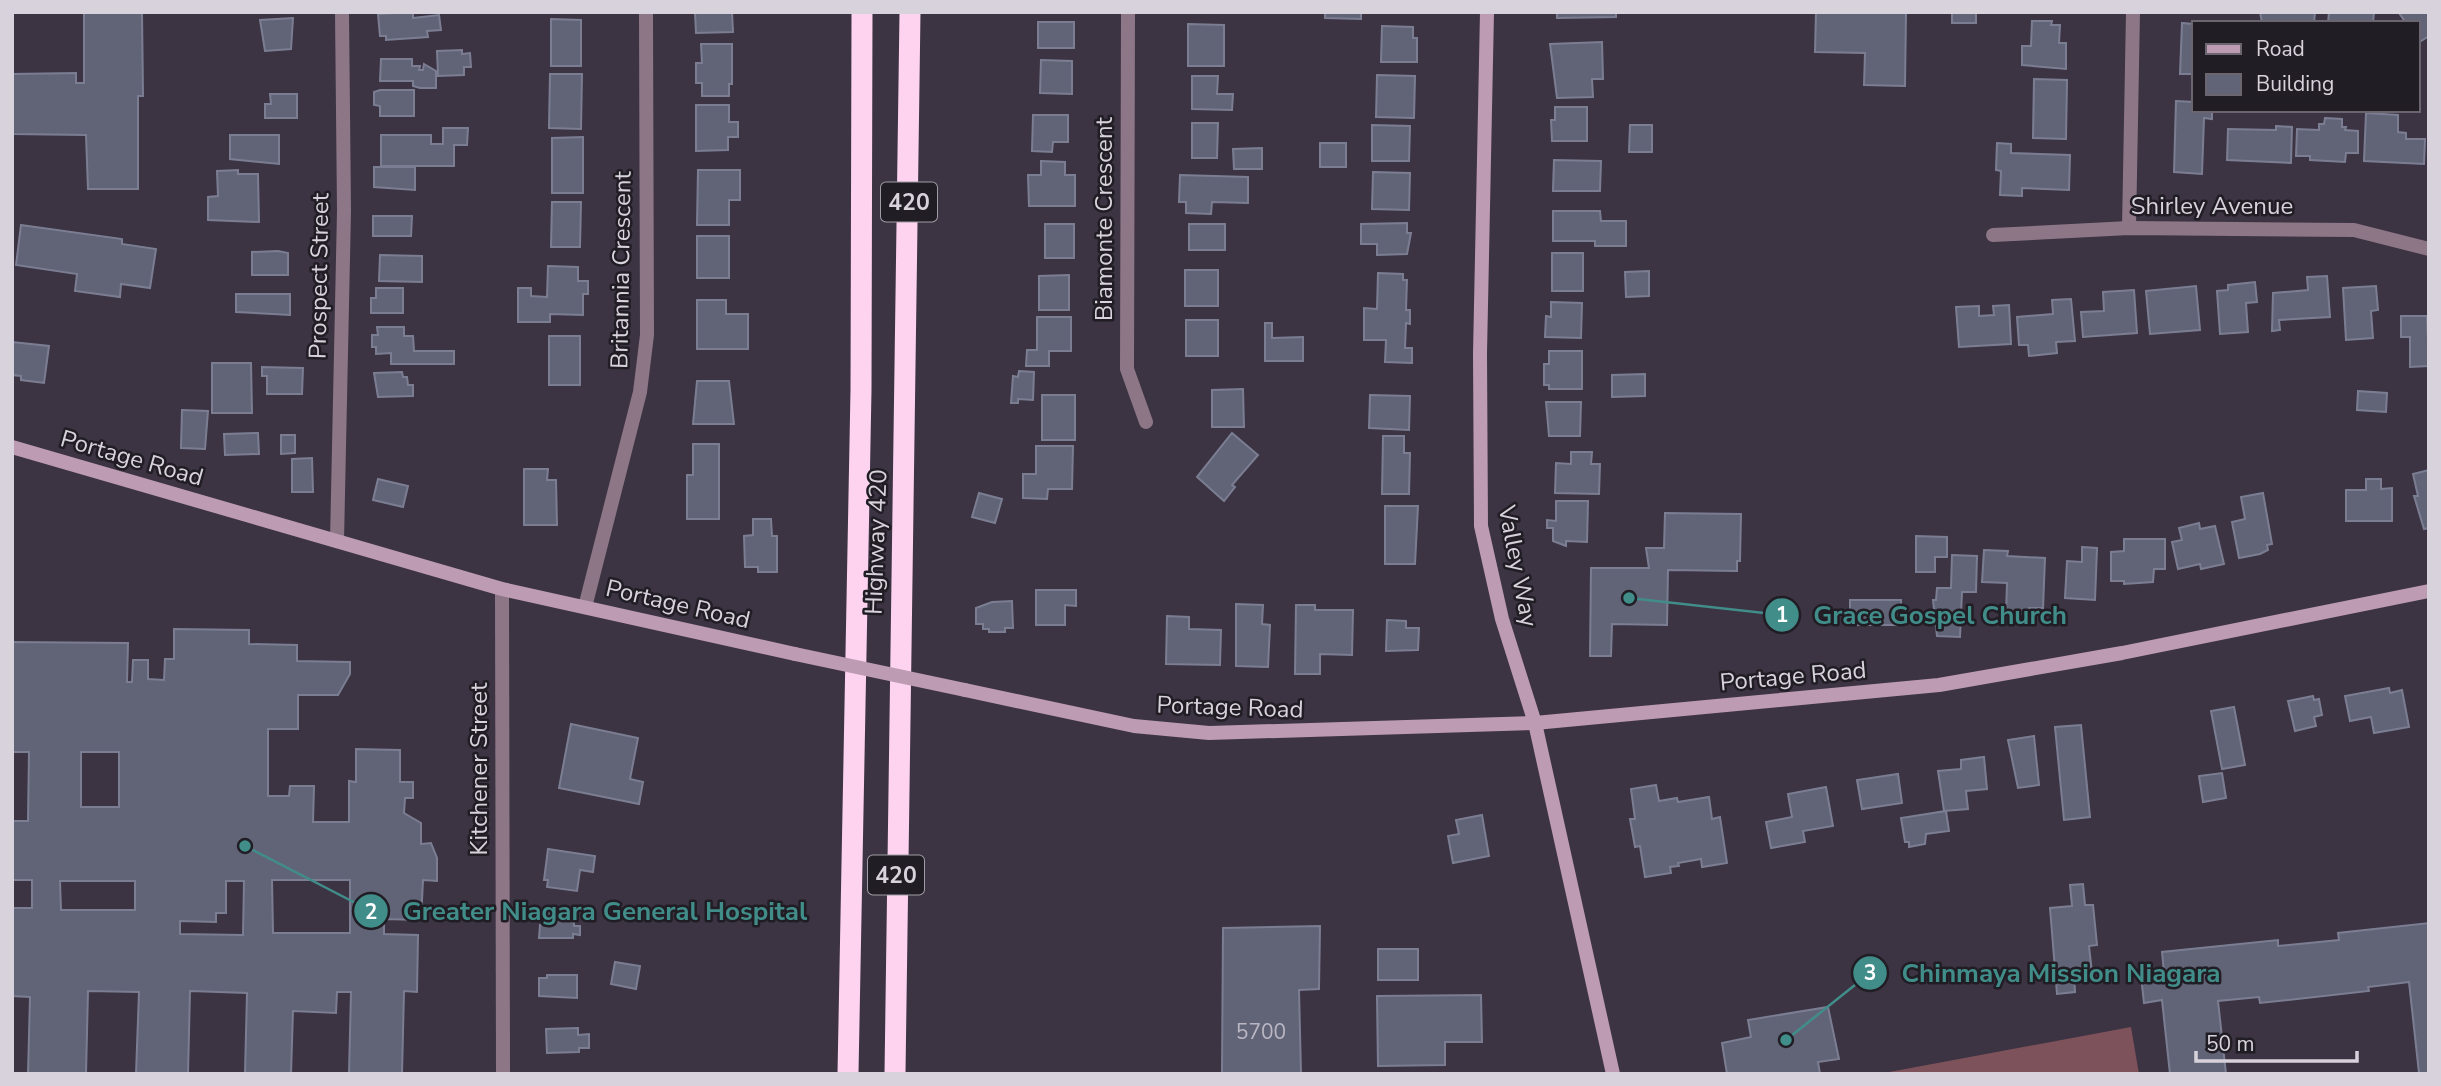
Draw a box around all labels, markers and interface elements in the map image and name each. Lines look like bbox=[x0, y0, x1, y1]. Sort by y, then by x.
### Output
legend bbox=[2192, 21, 2420, 112]
text: Road bbox=[2256, 35, 2305, 63]
text: Building bbox=[2256, 70, 2334, 98]
street label: Biamonte Crescent bbox=[1088, 116, 1120, 321]
street label: Britannia Crescent bbox=[603, 170, 639, 369]
road number: 420 bbox=[881, 182, 937, 222]
street label: Shirley Avenue bbox=[2131, 190, 2293, 222]
street label: Prospect Street bbox=[302, 192, 336, 359]
street label: Portage Road bbox=[57, 422, 207, 494]
street label: Highway 420 bbox=[857, 469, 895, 615]
street label: Valley Way bbox=[1490, 502, 1546, 630]
street label: Portage Road bbox=[603, 572, 753, 636]
callout: Grace Gospel Church bbox=[1764, 591, 2081, 638]
text: Grace Gospel Church bbox=[1813, 598, 2067, 633]
text: 1 bbox=[1776, 601, 1788, 629]
street label: Portage Road bbox=[1718, 654, 1868, 698]
street label: Kitchener Street bbox=[463, 682, 495, 856]
street label: Portage Road bbox=[1156, 688, 1304, 726]
road number: 420 bbox=[868, 856, 924, 894]
callout: Greater Niagara General Hospital bbox=[353, 888, 821, 935]
text: Greater Niagara General Hospital bbox=[403, 894, 808, 929]
text: 2 bbox=[365, 898, 377, 926]
callout: Chinmaya Mission Niagara bbox=[1853, 949, 2235, 996]
text: Chinmaya Mission Niagara bbox=[1901, 956, 2221, 991]
text: 3 bbox=[1864, 959, 1876, 987]
house number: 5700 bbox=[1236, 1018, 1286, 1046]
scale bar bbox=[2196, 1020, 2357, 1064]
text: 50 m bbox=[2206, 1030, 2255, 1058]

